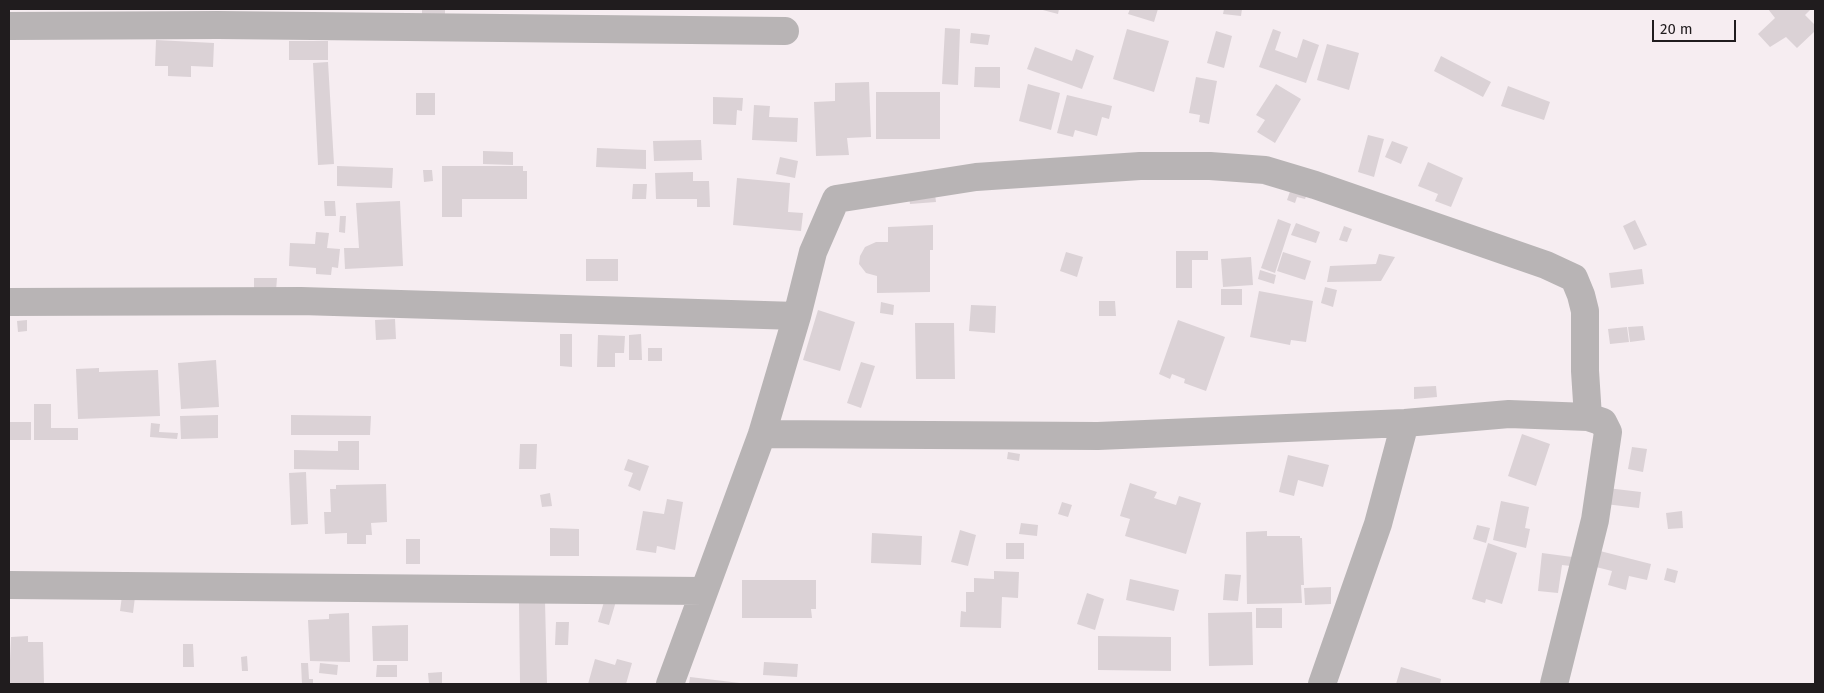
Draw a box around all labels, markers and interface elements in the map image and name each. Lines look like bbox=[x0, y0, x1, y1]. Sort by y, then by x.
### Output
scale bar bbox=[1654, 10, 1738, 42]
text: 20 m bbox=[1660, 20, 1693, 38]

